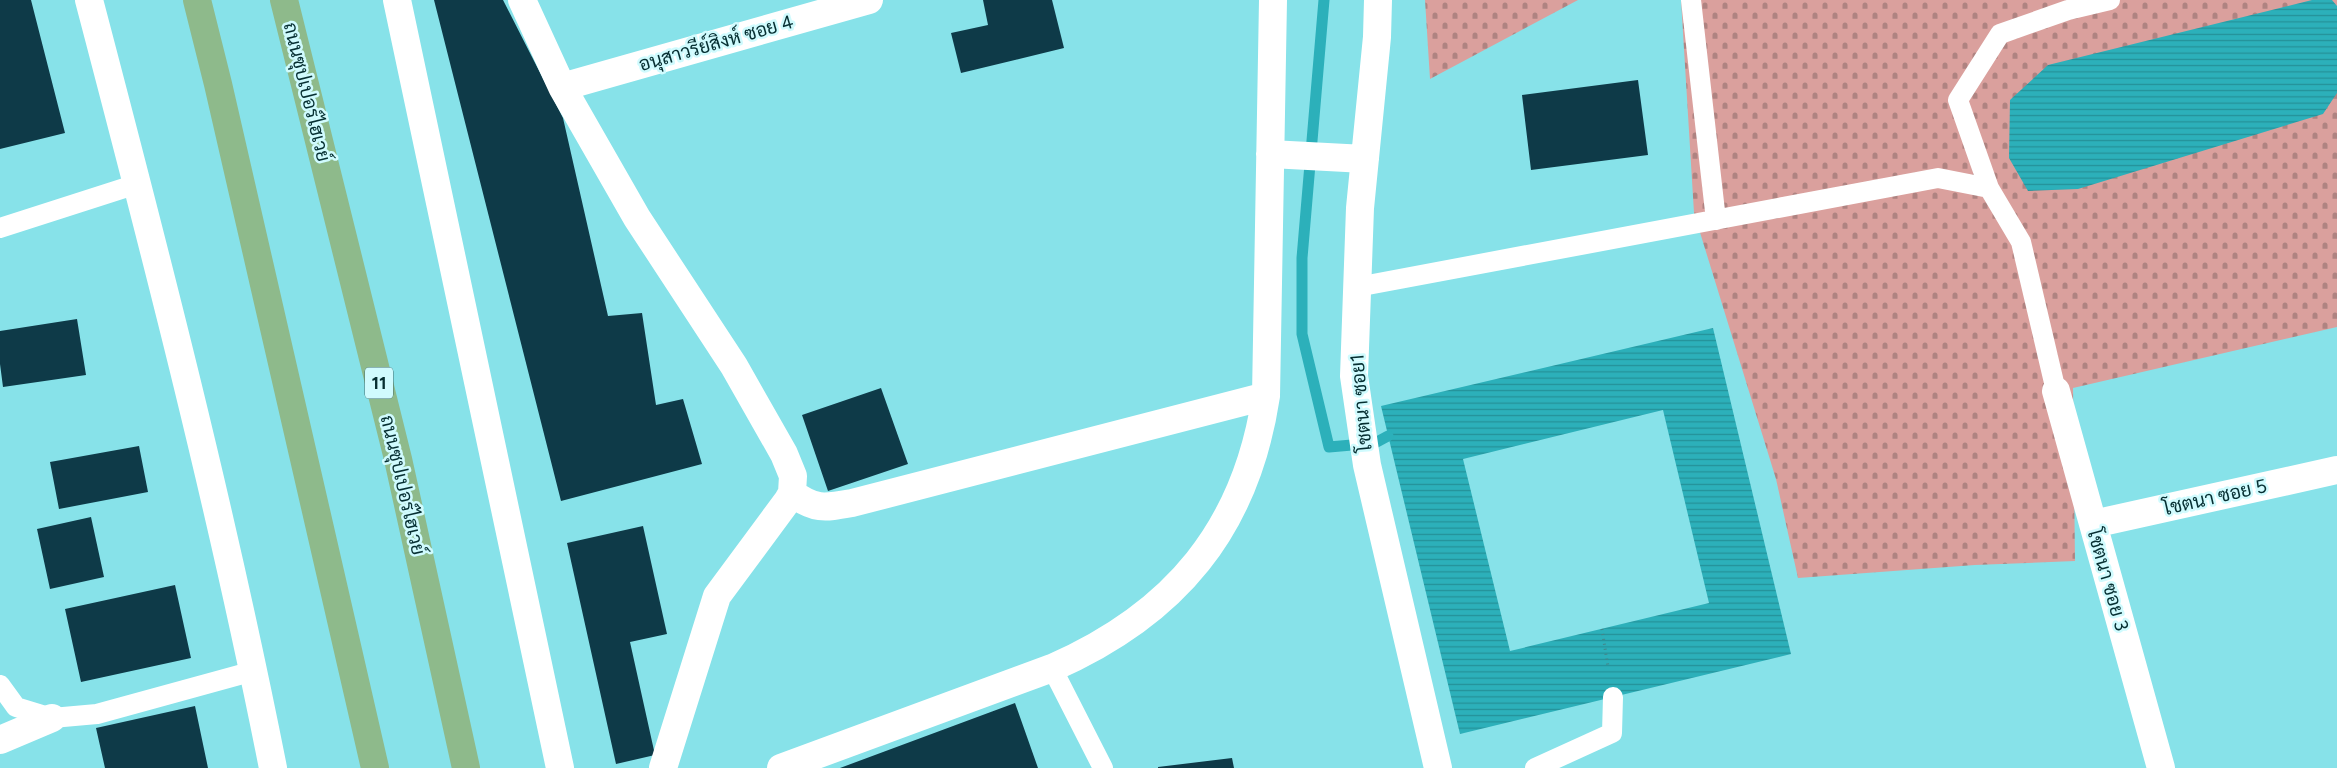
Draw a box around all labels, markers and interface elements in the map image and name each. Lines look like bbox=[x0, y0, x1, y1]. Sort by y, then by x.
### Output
street label: อนุสาวรีย์สิงห์ ซอย 4 bbox=[636, 9, 796, 77]
street label: ถนนซุปเปอร์ไฮเวย์ bbox=[278, 20, 336, 164]
street label: โชตนา ซอย1 bbox=[1344, 353, 1377, 454]
road number: 11 bbox=[365, 368, 393, 398]
street label: ถนนซุปเปอร์ไฮเวย์ bbox=[375, 413, 431, 557]
street label: โชตนา ซอย 5 bbox=[2160, 473, 2269, 520]
street label: โชตนา ซอย 3 bbox=[2082, 525, 2134, 634]

